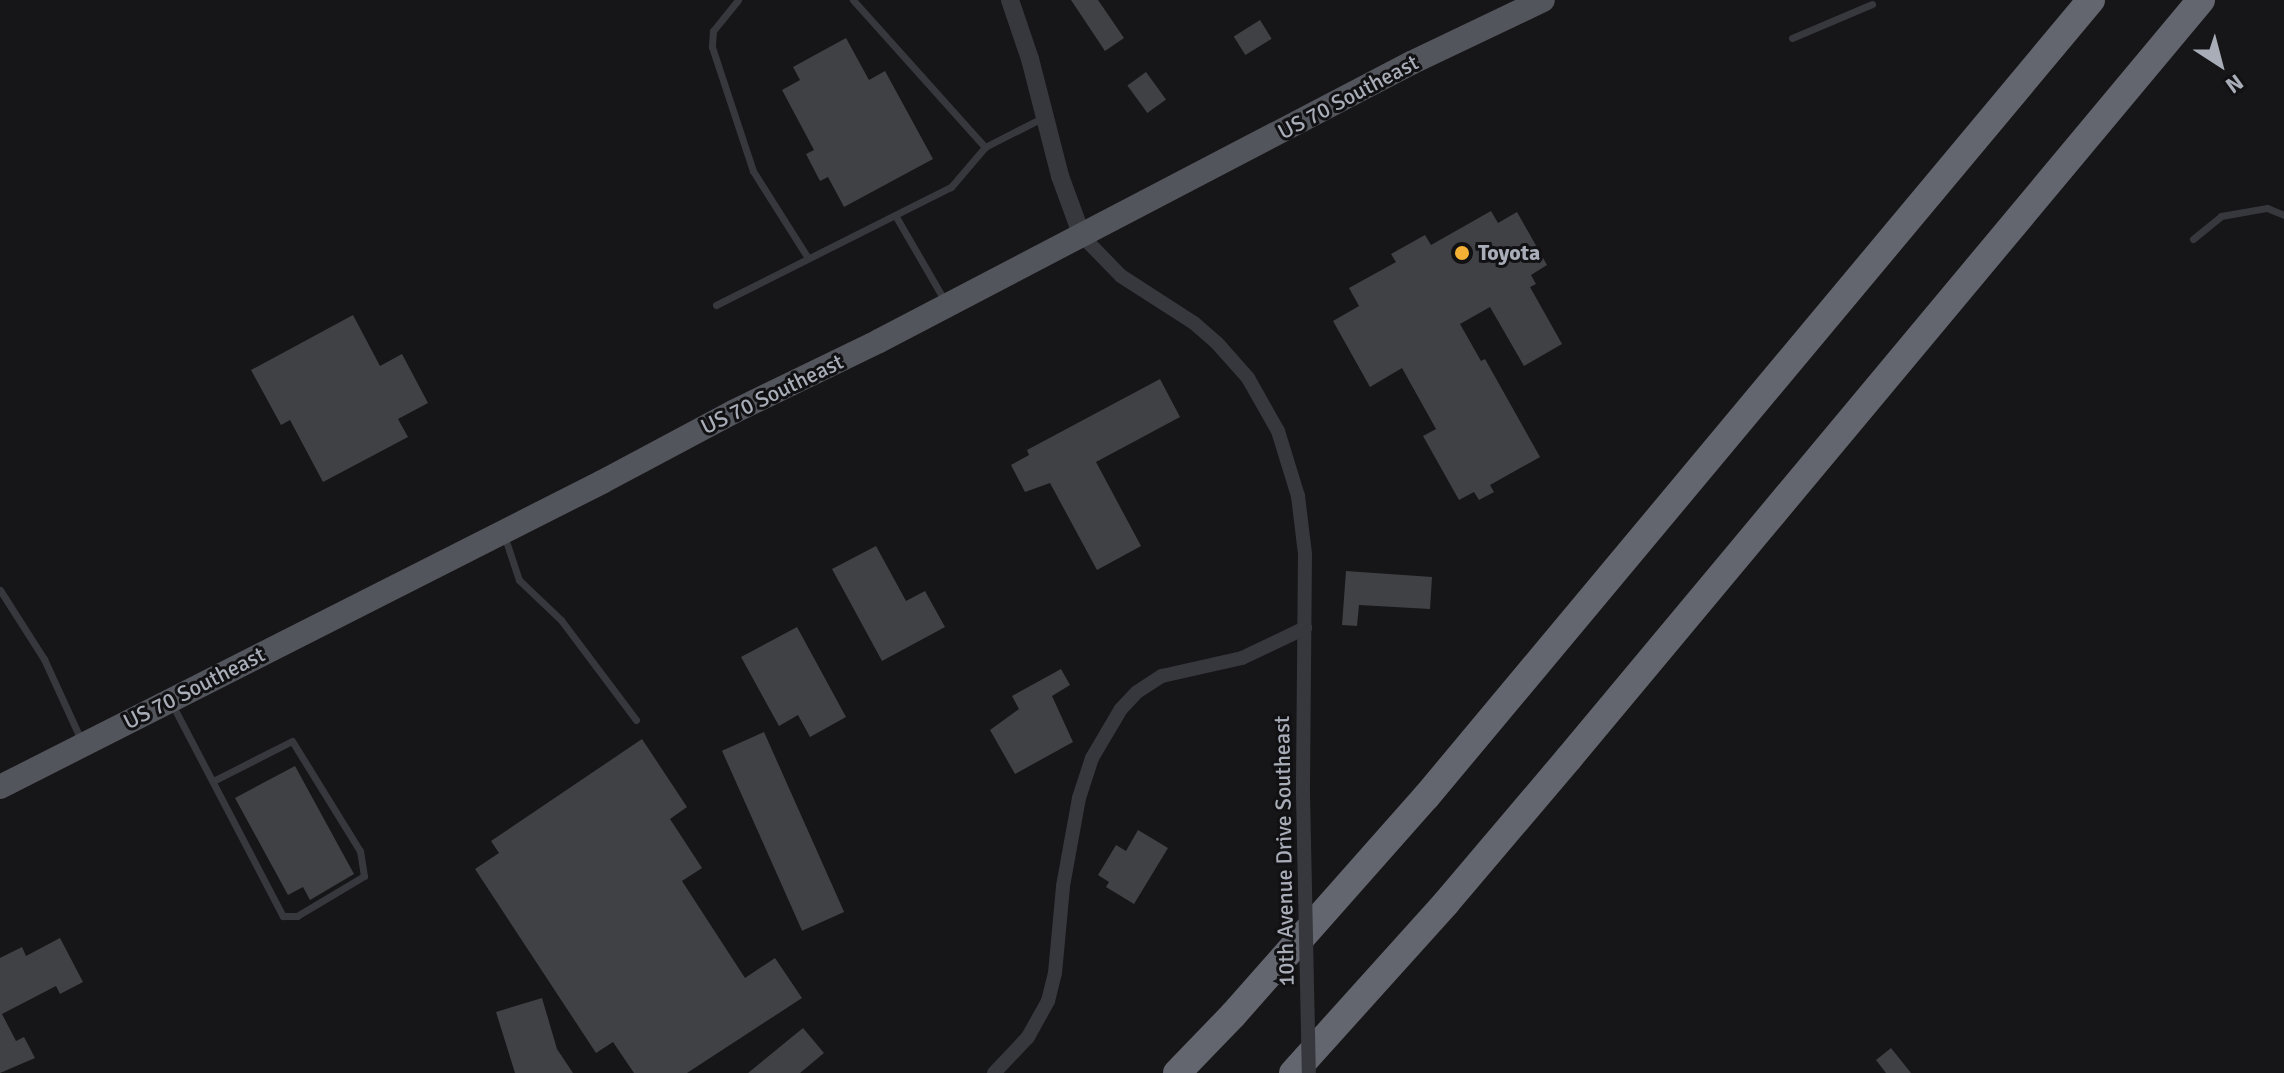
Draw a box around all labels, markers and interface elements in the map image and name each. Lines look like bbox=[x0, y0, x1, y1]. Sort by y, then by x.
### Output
north arrow bbox=[2180, 24, 2260, 104]
street label: US 70 Southeast bbox=[1273, 49, 1423, 145]
text: N bbox=[2220, 68, 2249, 99]
place label: Toyota bbox=[1478, 240, 1540, 266]
marker: Toyota bbox=[1453, 244, 1471, 262]
street label: US 70 Southeast bbox=[696, 348, 848, 440]
street label: US 70 Southeast bbox=[119, 641, 269, 735]
street label: 10th Avenue Drive Southeast bbox=[1268, 715, 1300, 987]

